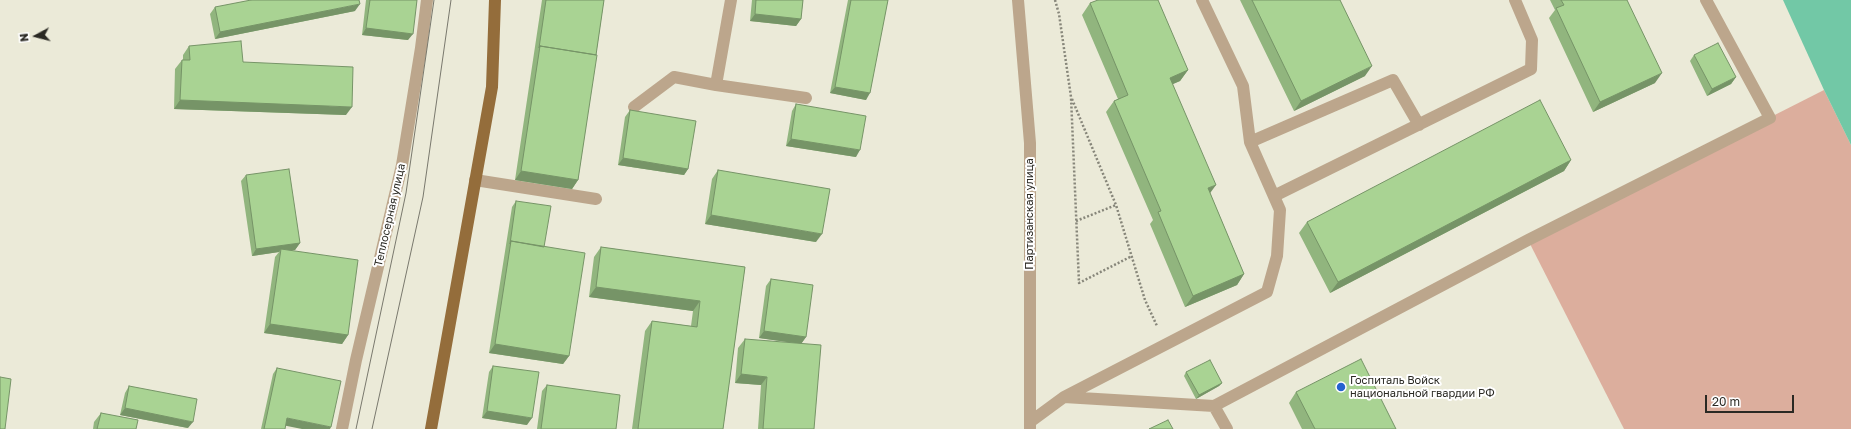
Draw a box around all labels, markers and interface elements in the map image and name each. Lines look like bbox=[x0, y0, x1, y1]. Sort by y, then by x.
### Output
north arrow bbox=[16, 16, 56, 56]
text: N bbox=[17, 33, 31, 42]
street label: Партизанская улица bbox=[1023, 158, 1037, 270]
street label: Теплосерная улица bbox=[372, 162, 408, 268]
place label: Госпиталь Войск национальной гвардии РФ bbox=[1350, 374, 1495, 400]
marker: Госпиталь Войск национальной гвардии РФ bbox=[1335, 381, 1347, 393]
scale bar bbox=[1707, 387, 1796, 413]
text: 20 m bbox=[1712, 394, 1740, 409]

